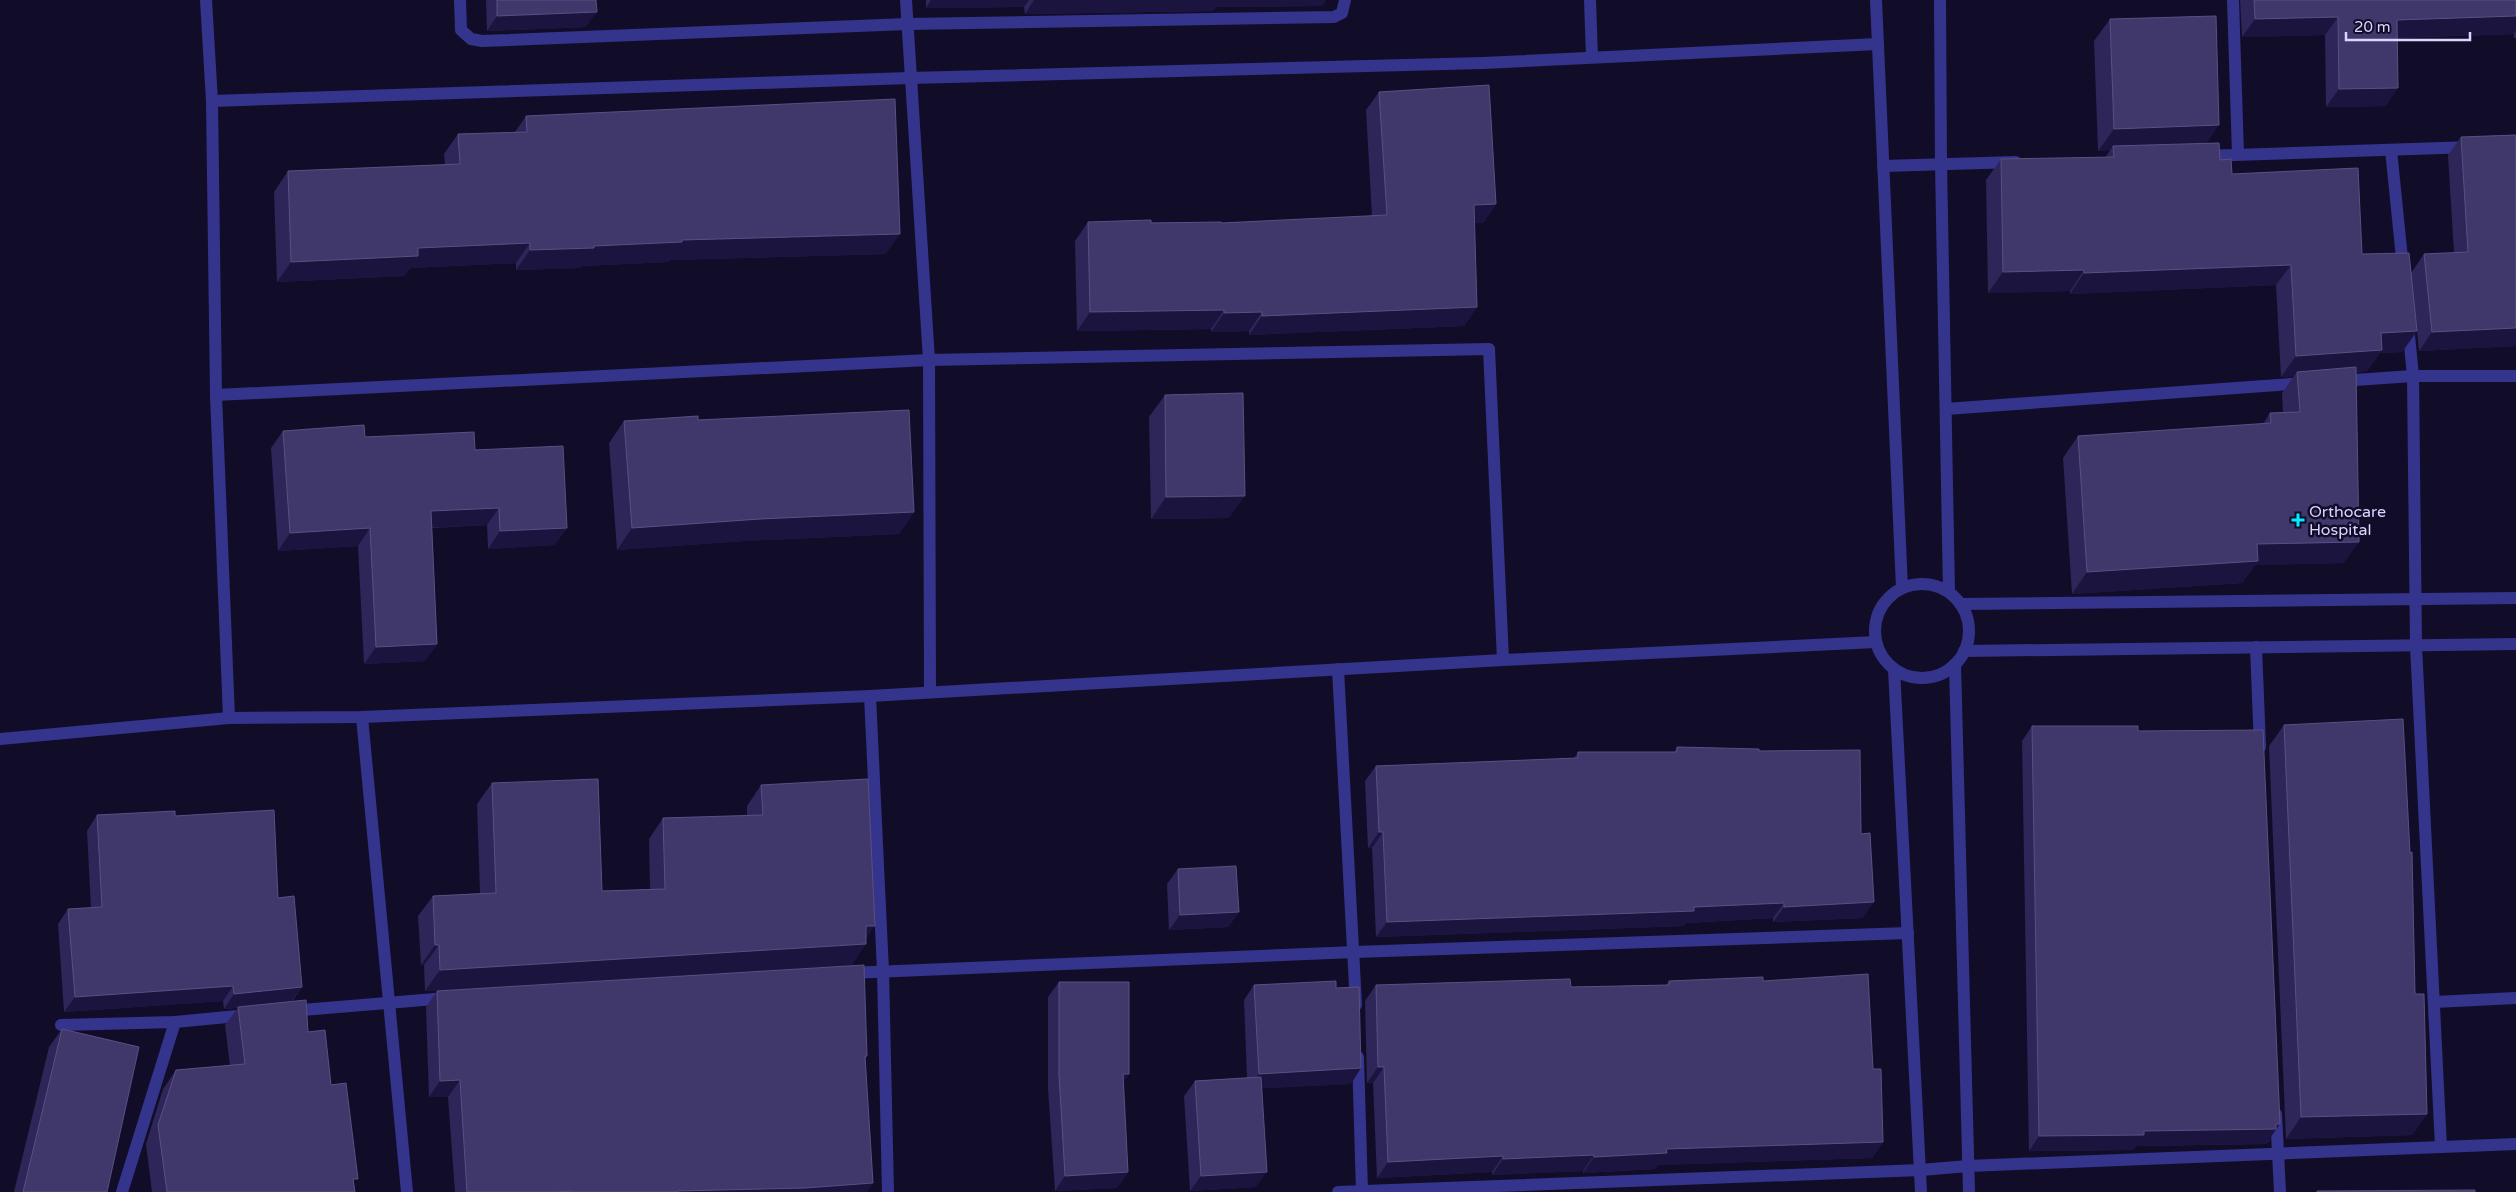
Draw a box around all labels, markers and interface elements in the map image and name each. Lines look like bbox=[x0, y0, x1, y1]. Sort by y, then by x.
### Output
scale bar bbox=[2346, 10, 2470, 42]
text: 20 m bbox=[2354, 18, 2391, 36]
place label: Orthocare Hospital bbox=[2309, 502, 2386, 540]
marker: Orthocare Hospital bbox=[2291, 513, 2305, 527]

